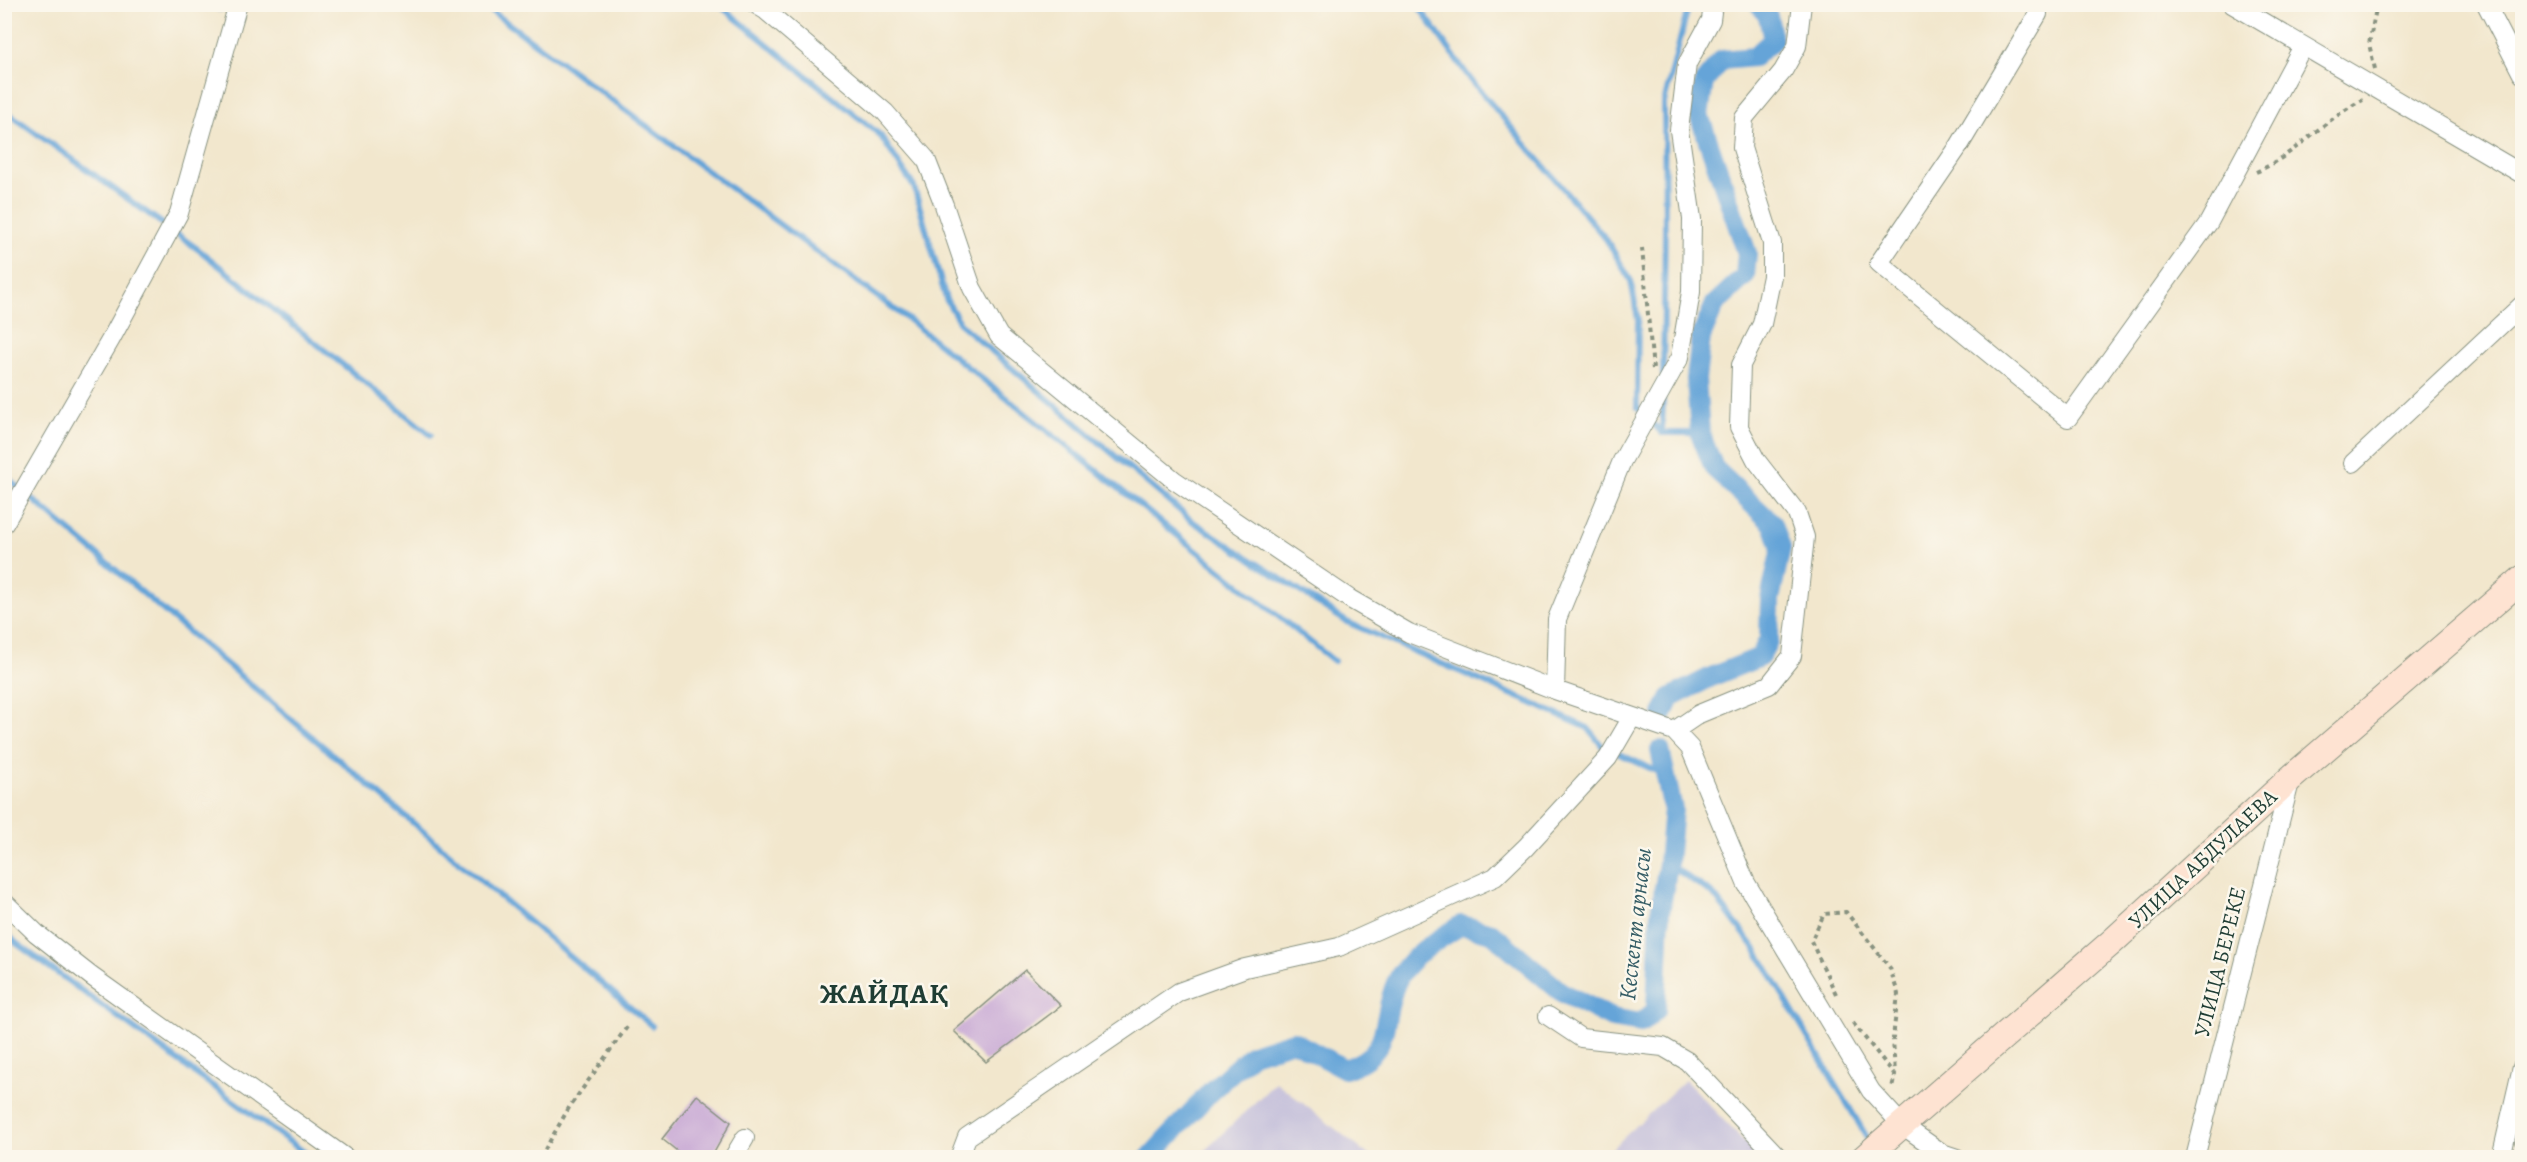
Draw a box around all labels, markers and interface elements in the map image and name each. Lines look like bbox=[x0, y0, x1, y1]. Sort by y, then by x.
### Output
street label: УЛИЦА АБДУЛАЕВА bbox=[2122, 781, 2285, 936]
water label: Кескент арнасы bbox=[1611, 846, 1659, 1002]
street label: УЛИЦА БЕРЕКЕ bbox=[2187, 884, 2253, 1040]
district label: ЖАЙДАҚ bbox=[820, 975, 950, 1013]

